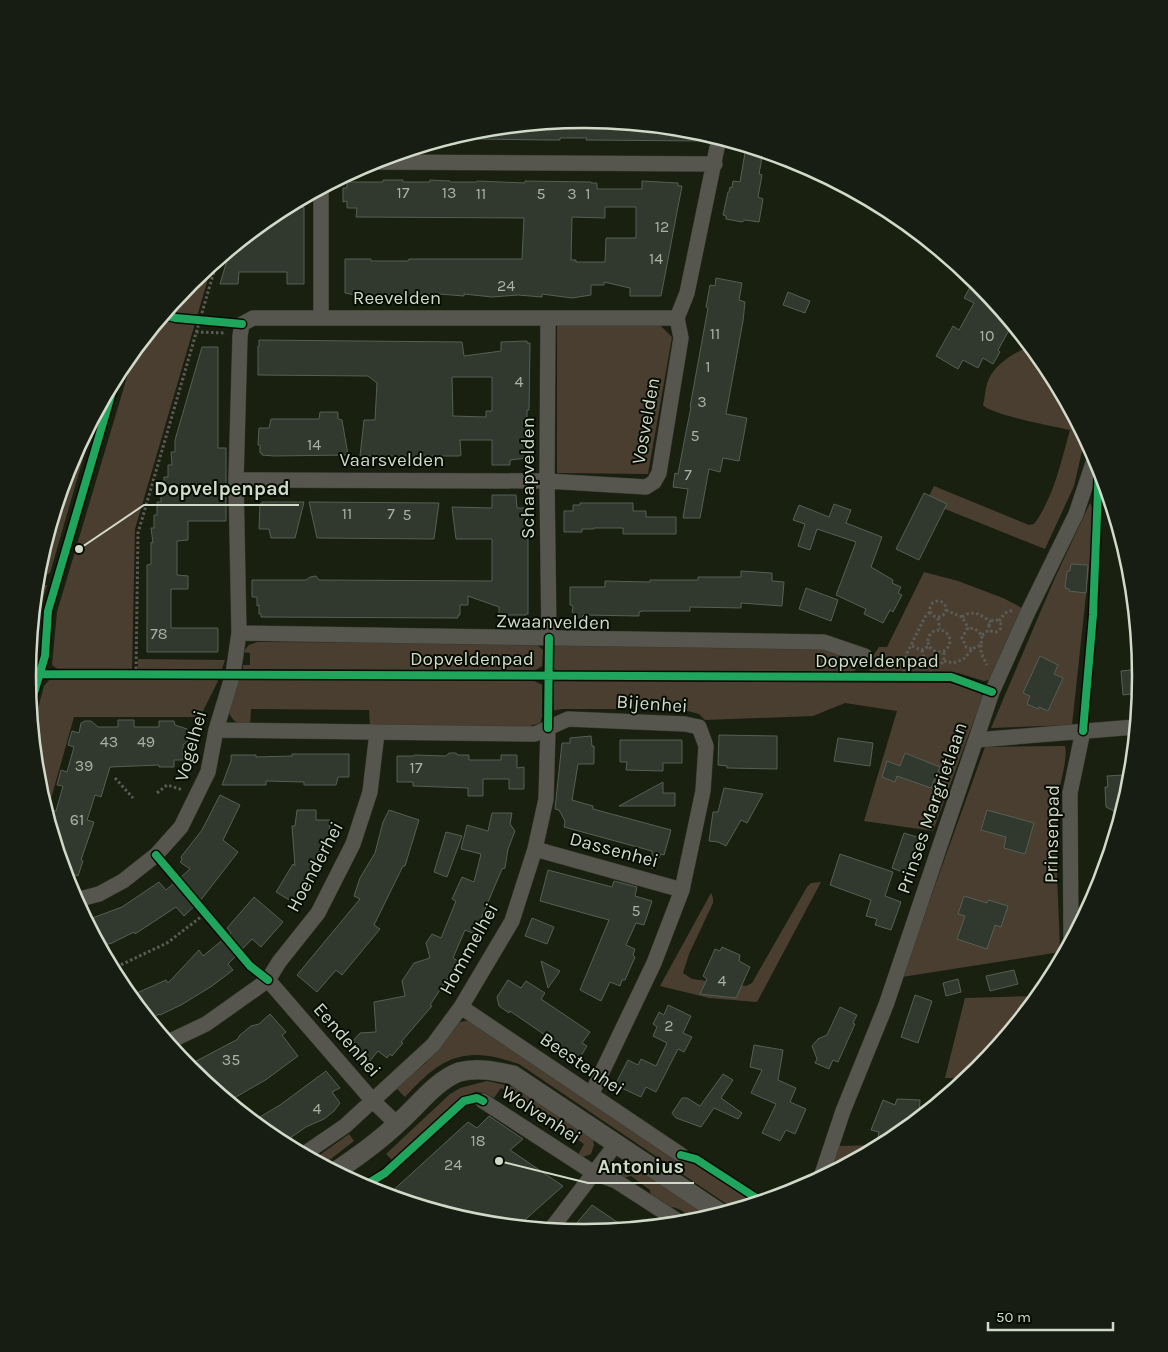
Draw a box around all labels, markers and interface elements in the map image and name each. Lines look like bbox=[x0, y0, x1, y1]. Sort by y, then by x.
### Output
house number: 17 bbox=[397, 183, 410, 202]
house number: 13 bbox=[442, 183, 456, 202]
house number: 11 bbox=[476, 184, 486, 203]
house number: 5 bbox=[536, 184, 546, 203]
house number: 3 bbox=[567, 184, 577, 203]
house number: 1 bbox=[585, 184, 591, 203]
house number: 12 bbox=[655, 217, 669, 236]
house number: 14 bbox=[649, 249, 663, 268]
house number: 24 bbox=[497, 276, 515, 295]
street label: Reevelden bbox=[353, 287, 441, 309]
house number: 11 bbox=[710, 324, 720, 343]
house number: 10 bbox=[980, 326, 994, 345]
house number: 1 bbox=[705, 357, 711, 376]
house number: 4 bbox=[515, 372, 524, 391]
street label: Vosvelden bbox=[628, 376, 664, 466]
house number: 3 bbox=[697, 392, 707, 411]
street label: Schaapvelden bbox=[517, 417, 539, 539]
house number: 5 bbox=[690, 426, 700, 445]
house number: 14 bbox=[307, 435, 321, 454]
street label: Vaarsvelden bbox=[340, 449, 444, 471]
house number: 7 bbox=[684, 465, 692, 484]
callout: Dopvelpenpad bbox=[144, 470, 299, 505]
text: Dopvelpenpad bbox=[154, 477, 290, 500]
house number: 11 bbox=[342, 504, 352, 523]
house number: 7 bbox=[387, 504, 395, 523]
house number: 5 bbox=[402, 505, 412, 524]
street label: Zwaanvelden bbox=[496, 610, 610, 634]
house number: 78 bbox=[150, 624, 168, 643]
street label: Dopveldenpad bbox=[410, 648, 534, 670]
street label: Dopveldenpad bbox=[815, 650, 939, 672]
street label: Bijenhei bbox=[616, 691, 688, 717]
street label: Vogelhei bbox=[170, 708, 212, 784]
street label: Prinses Margrietlaan bbox=[892, 719, 972, 897]
house number: 43 bbox=[100, 732, 118, 751]
house number: 49 bbox=[137, 732, 155, 751]
house number: 39 bbox=[75, 756, 93, 775]
house number: 17 bbox=[410, 758, 423, 777]
street label: Prinsenpad bbox=[1040, 785, 1064, 883]
house number: 61 bbox=[70, 810, 84, 829]
street label: Hoenderhei bbox=[282, 818, 348, 916]
street label: Dassenhei bbox=[567, 828, 661, 872]
street label: Hommelhei bbox=[435, 900, 503, 998]
house number: 5 bbox=[631, 901, 641, 920]
house number: 4 bbox=[718, 971, 727, 990]
street label: Eendenhei bbox=[309, 998, 385, 1082]
house number: 2 bbox=[664, 1016, 674, 1035]
street label: Beestenhei bbox=[536, 1028, 628, 1100]
house number: 35 bbox=[222, 1050, 240, 1069]
street label: Wolvenhei bbox=[497, 1081, 585, 1149]
house number: 4 bbox=[313, 1099, 322, 1118]
house number: 18 bbox=[470, 1131, 486, 1150]
callout: Antonius bbox=[588, 1148, 694, 1183]
house number: 24 bbox=[444, 1155, 462, 1174]
text: Antonius bbox=[598, 1155, 684, 1178]
scale bar bbox=[988, 1300, 1113, 1332]
text: 50 m bbox=[996, 1308, 1031, 1326]

